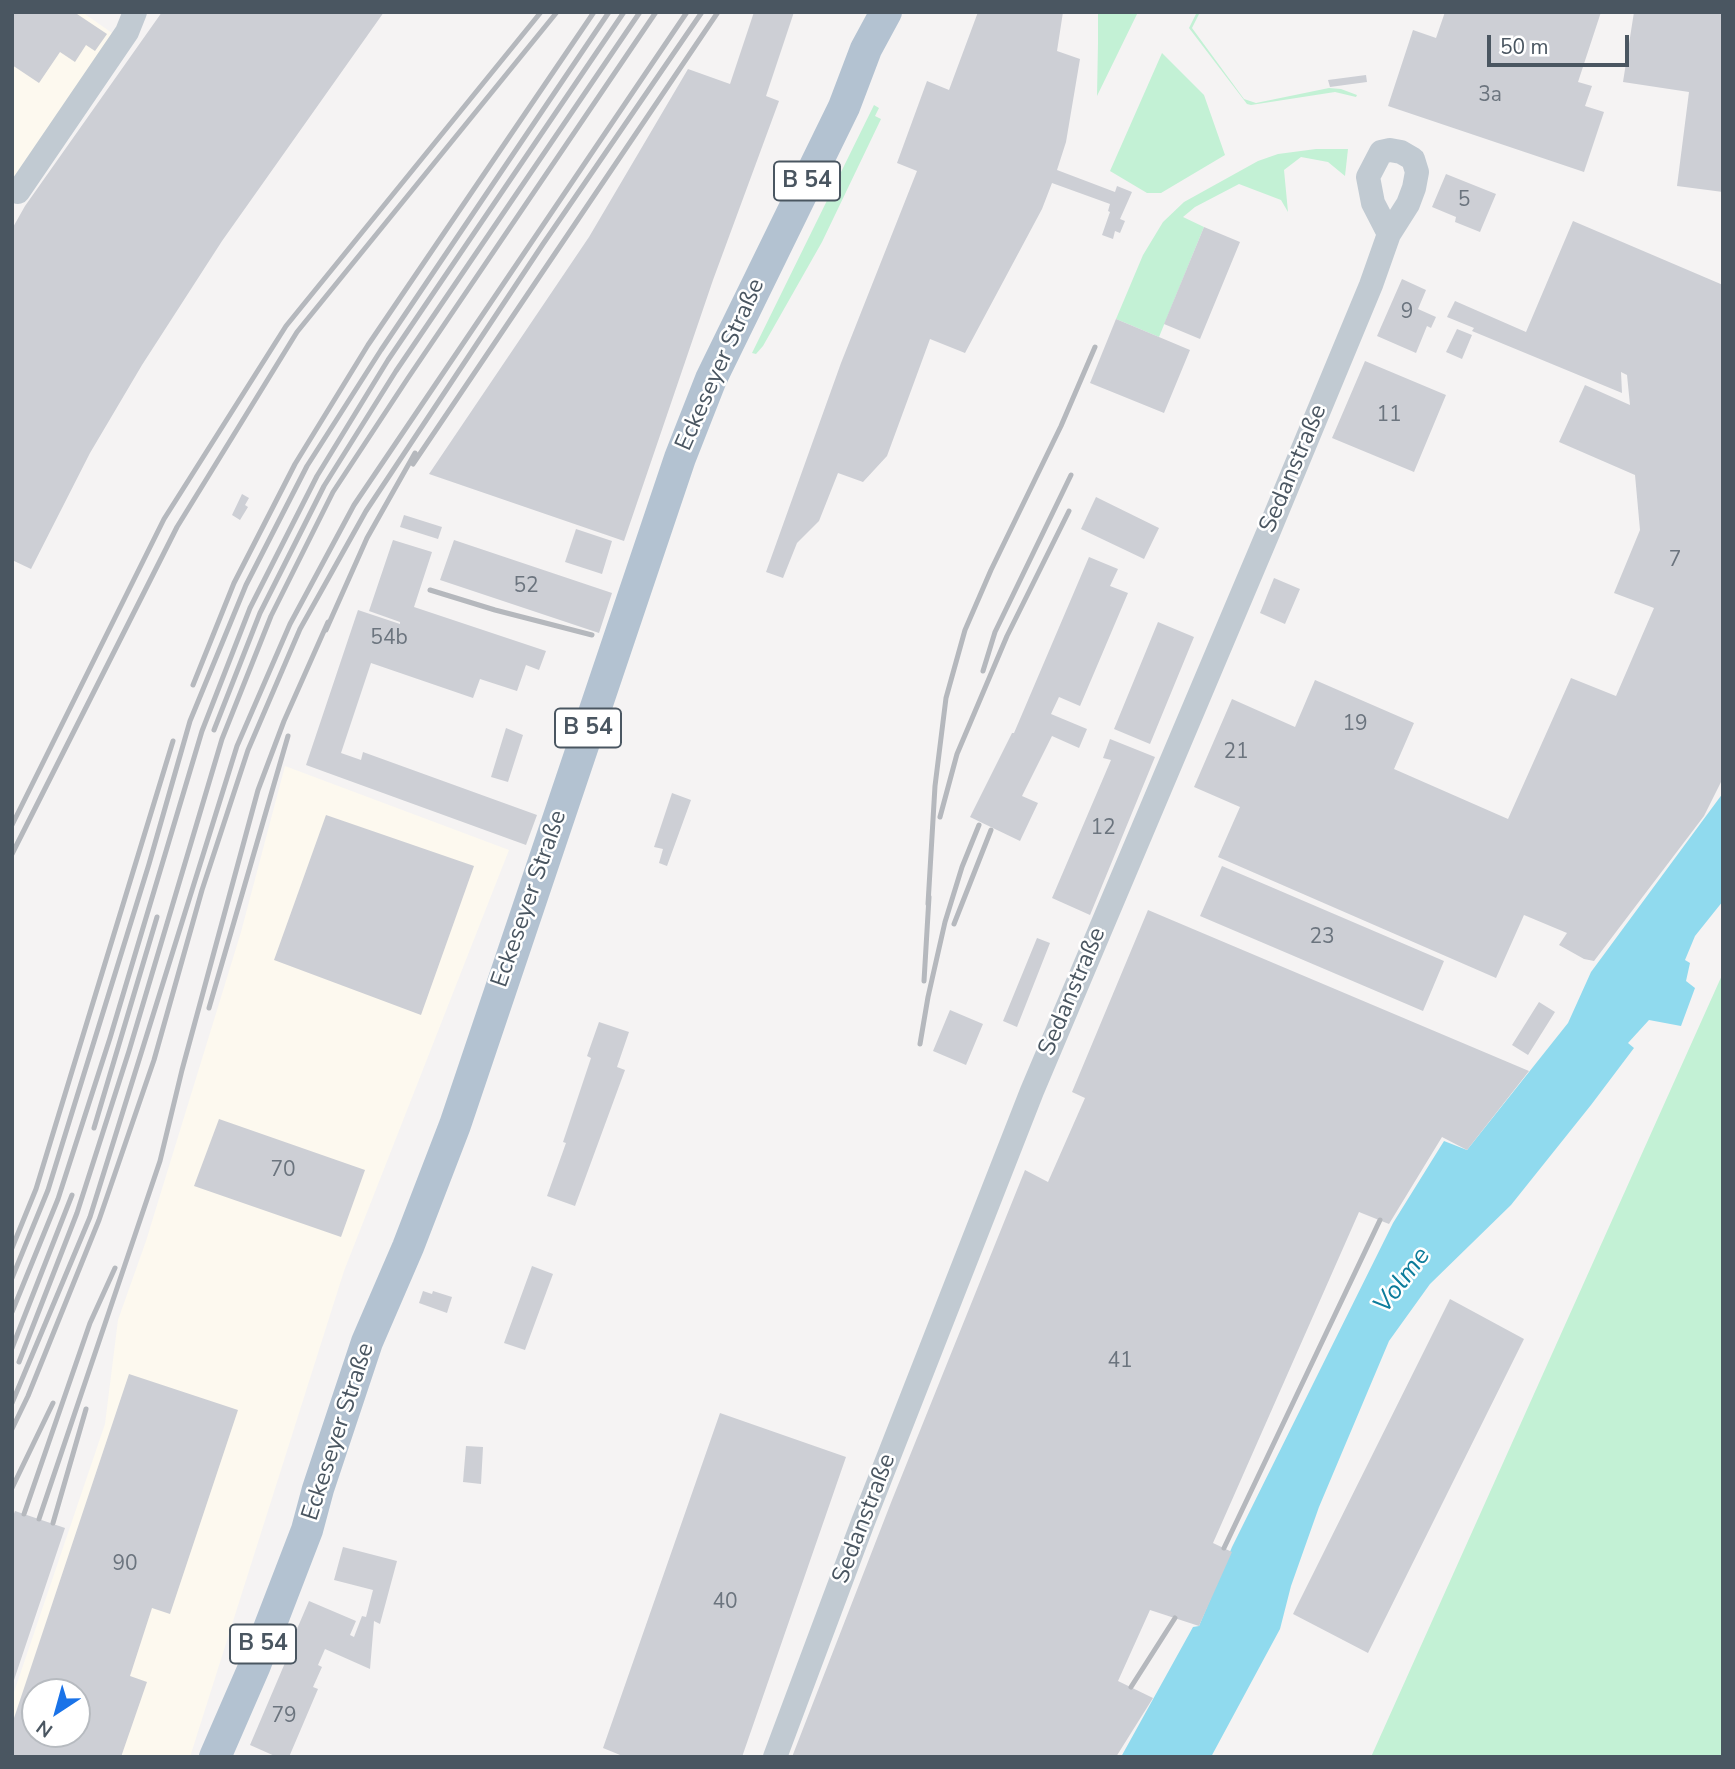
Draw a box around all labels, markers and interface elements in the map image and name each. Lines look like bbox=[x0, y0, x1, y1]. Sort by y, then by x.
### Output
scale bar bbox=[1490, 21, 1632, 65]
text: 50 m bbox=[1500, 33, 1549, 61]
house number: 3a bbox=[1478, 83, 1502, 109]
road number: B 54 bbox=[774, 162, 840, 200]
house number: 5 bbox=[1458, 188, 1470, 214]
street label: Eckeseyer Straße bbox=[670, 275, 772, 455]
house number: 9 bbox=[1401, 300, 1413, 326]
street label: Sedanstraße bbox=[1254, 401, 1334, 537]
house number: 11 bbox=[1376, 403, 1402, 429]
house number: 7 bbox=[1669, 548, 1681, 574]
house number: 52 bbox=[513, 574, 539, 600]
house number: 54b bbox=[370, 626, 408, 652]
road number: B 54 bbox=[555, 708, 621, 748]
house number: 19 bbox=[1342, 712, 1368, 738]
house number: 21 bbox=[1223, 740, 1249, 766]
street label: Eckeseyer Straße bbox=[486, 807, 574, 991]
house number: 12 bbox=[1090, 816, 1116, 842]
street label: Sedanstraße bbox=[1033, 924, 1113, 1060]
house number: 23 bbox=[1309, 925, 1335, 951]
house number: 70 bbox=[270, 1158, 296, 1184]
water label: Volme bbox=[1368, 1242, 1438, 1320]
street label: Eckeseyer Straße bbox=[297, 1340, 381, 1524]
house number: 41 bbox=[1107, 1349, 1133, 1375]
street label: Sedanstraße bbox=[827, 1450, 903, 1588]
house number: 90 bbox=[112, 1552, 138, 1578]
house number: 40 bbox=[712, 1590, 738, 1616]
road number: B 54 bbox=[230, 1624, 296, 1664]
north arrow bbox=[21, 1678, 91, 1748]
house number: 79 bbox=[271, 1704, 297, 1730]
text: N bbox=[31, 1714, 58, 1743]

